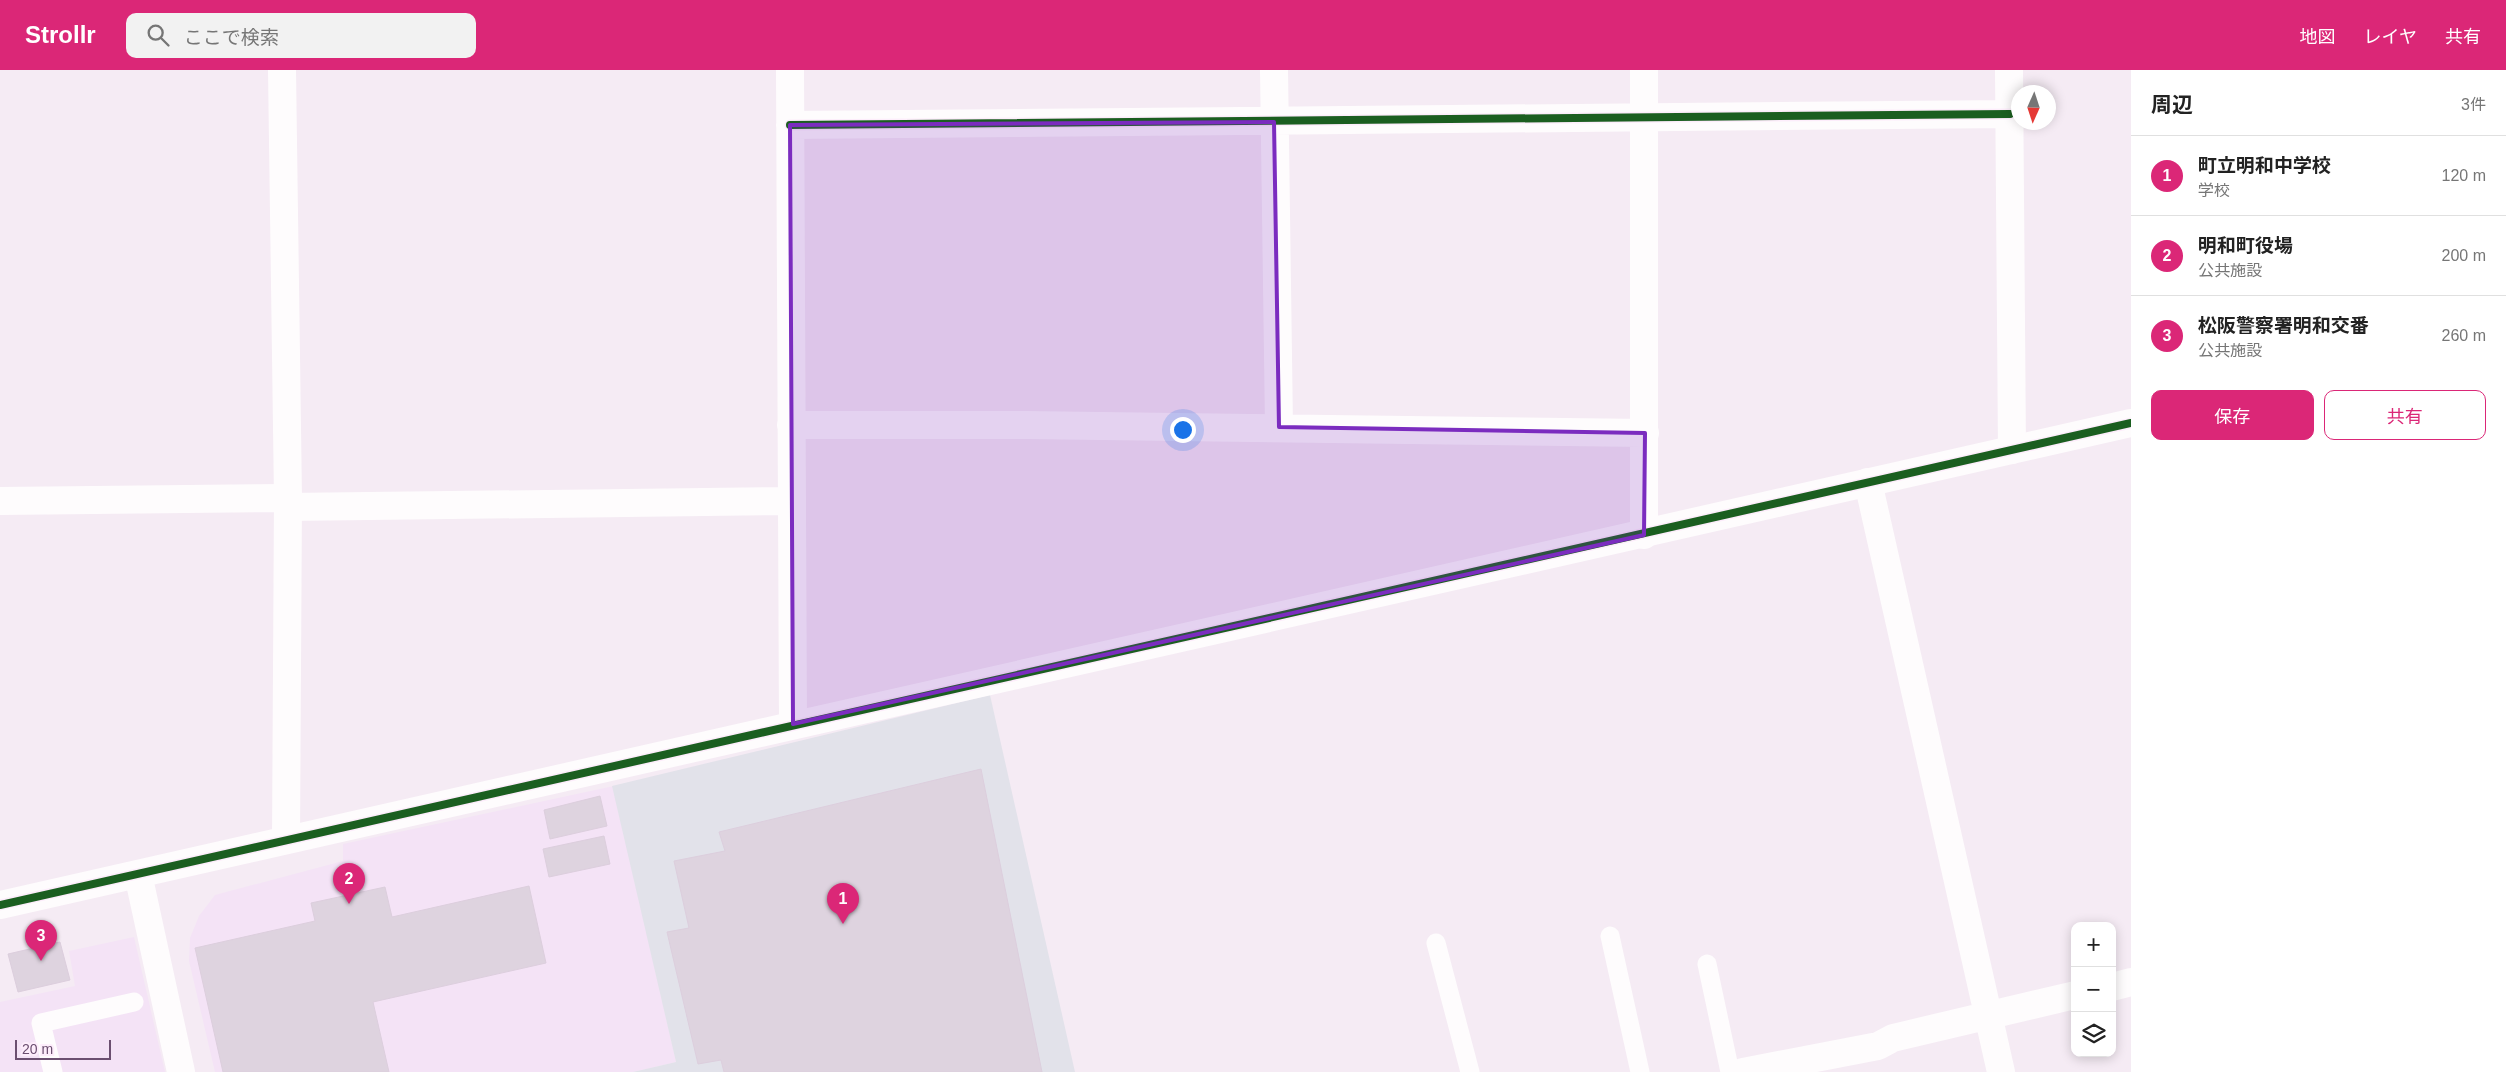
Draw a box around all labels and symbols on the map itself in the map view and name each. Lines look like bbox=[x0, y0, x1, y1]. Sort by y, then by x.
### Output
north arrow bbox=[2011, 85, 2056, 130]
your location bbox=[1170, 417, 1196, 443]
pin: 2 bbox=[333, 863, 365, 904]
pin: 1 bbox=[827, 883, 859, 924]
pin: 3 bbox=[25, 920, 57, 961]
scale bar bbox=[15, 1037, 111, 1060]

